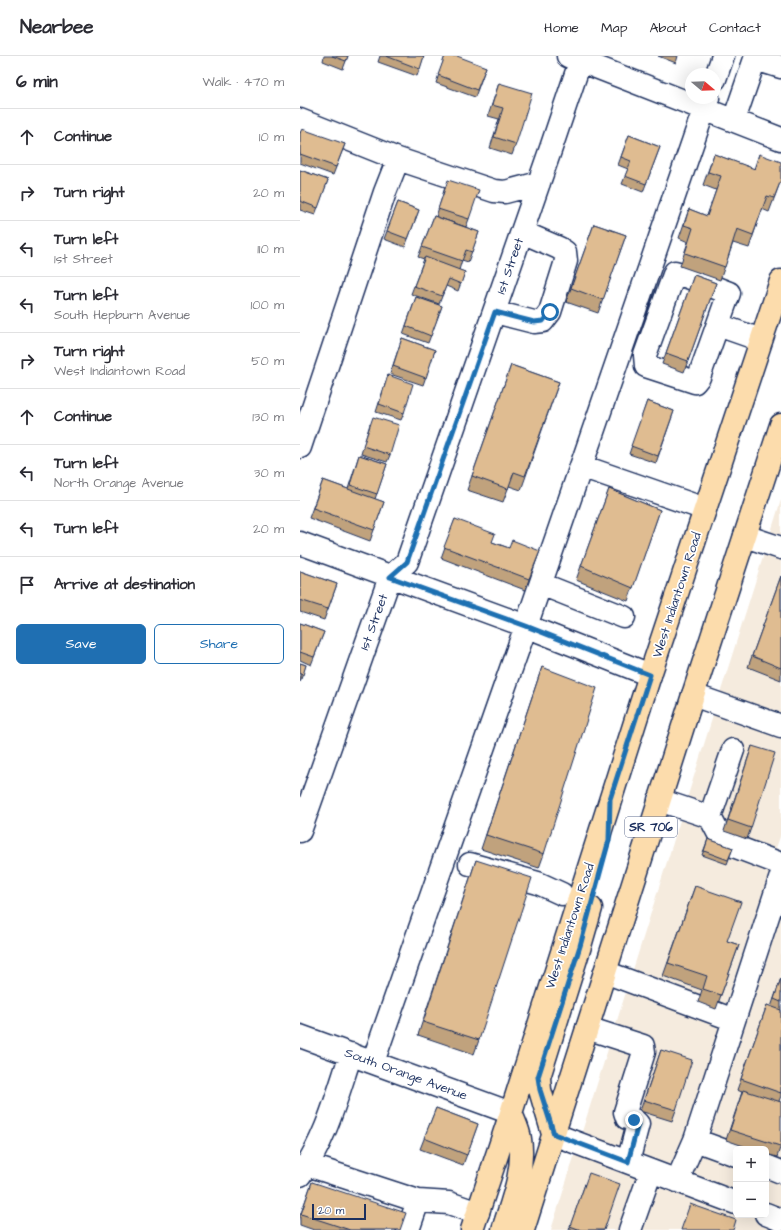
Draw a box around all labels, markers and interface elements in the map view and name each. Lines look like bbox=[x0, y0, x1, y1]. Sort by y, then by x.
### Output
text: Nearbee bbox=[20, 14, 94, 41]
text: Home bbox=[544, 18, 579, 38]
text: Map bbox=[601, 18, 627, 38]
text: About bbox=[649, 18, 687, 38]
text: Contact bbox=[709, 18, 761, 38]
north arrow bbox=[685, 68, 721, 104]
text: 6 min bbox=[16, 70, 58, 94]
text: Walk · 470 m bbox=[203, 73, 284, 91]
icon: ahead bbox=[16, 126, 38, 148]
text: Continue bbox=[54, 126, 112, 147]
text: 10 m bbox=[259, 128, 284, 146]
icon: right bbox=[16, 182, 38, 204]
text: Turn right bbox=[54, 182, 125, 203]
text: 20 m bbox=[253, 184, 284, 202]
text: Turn left bbox=[54, 229, 118, 250]
street label: 1st Street bbox=[492, 235, 528, 297]
icon: left bbox=[16, 238, 38, 260]
text: 110 m bbox=[257, 240, 284, 258]
text: 1st Street bbox=[54, 250, 113, 268]
text: Turn left bbox=[54, 285, 118, 306]
icon: left bbox=[16, 294, 38, 316]
text: 100 m bbox=[251, 296, 284, 314]
route start bbox=[541, 303, 559, 321]
text: South Hepburn Avenue bbox=[54, 306, 190, 324]
text: Turn right bbox=[54, 341, 125, 362]
icon: right bbox=[16, 350, 38, 372]
text: 50 m bbox=[251, 352, 284, 370]
text: West Indiantown Road bbox=[54, 362, 185, 380]
icon: ahead bbox=[16, 406, 38, 428]
text: Continue bbox=[54, 406, 112, 427]
text: 130 m bbox=[252, 408, 284, 426]
text: Turn left bbox=[54, 453, 118, 474]
icon: left bbox=[16, 462, 38, 484]
text: 30 m bbox=[254, 464, 284, 482]
text: North Orange Avenue bbox=[54, 474, 184, 492]
icon: left bbox=[16, 518, 38, 540]
text: Turn left bbox=[54, 518, 118, 539]
text: 20 m bbox=[253, 520, 284, 538]
street label: West Indiantown Road bbox=[648, 530, 706, 660]
icon: arrive bbox=[16, 574, 38, 596]
text: Arrive at destination bbox=[54, 574, 195, 595]
street label: 1st Street bbox=[355, 591, 393, 653]
button: Save bbox=[16, 624, 146, 664]
button: Share bbox=[154, 624, 284, 664]
road number: SR 706 bbox=[625, 817, 677, 837]
street label: West Indiantown Road bbox=[541, 861, 599, 991]
street label: South Orange Avenue bbox=[342, 1043, 470, 1106]
route end bbox=[625, 1111, 643, 1129]
map controls bbox=[733, 1146, 769, 1218]
button: + bbox=[733, 1146, 769, 1182]
button: − bbox=[733, 1182, 769, 1218]
scale bar bbox=[312, 1202, 366, 1221]
text: 20 m bbox=[318, 1203, 344, 1218]

